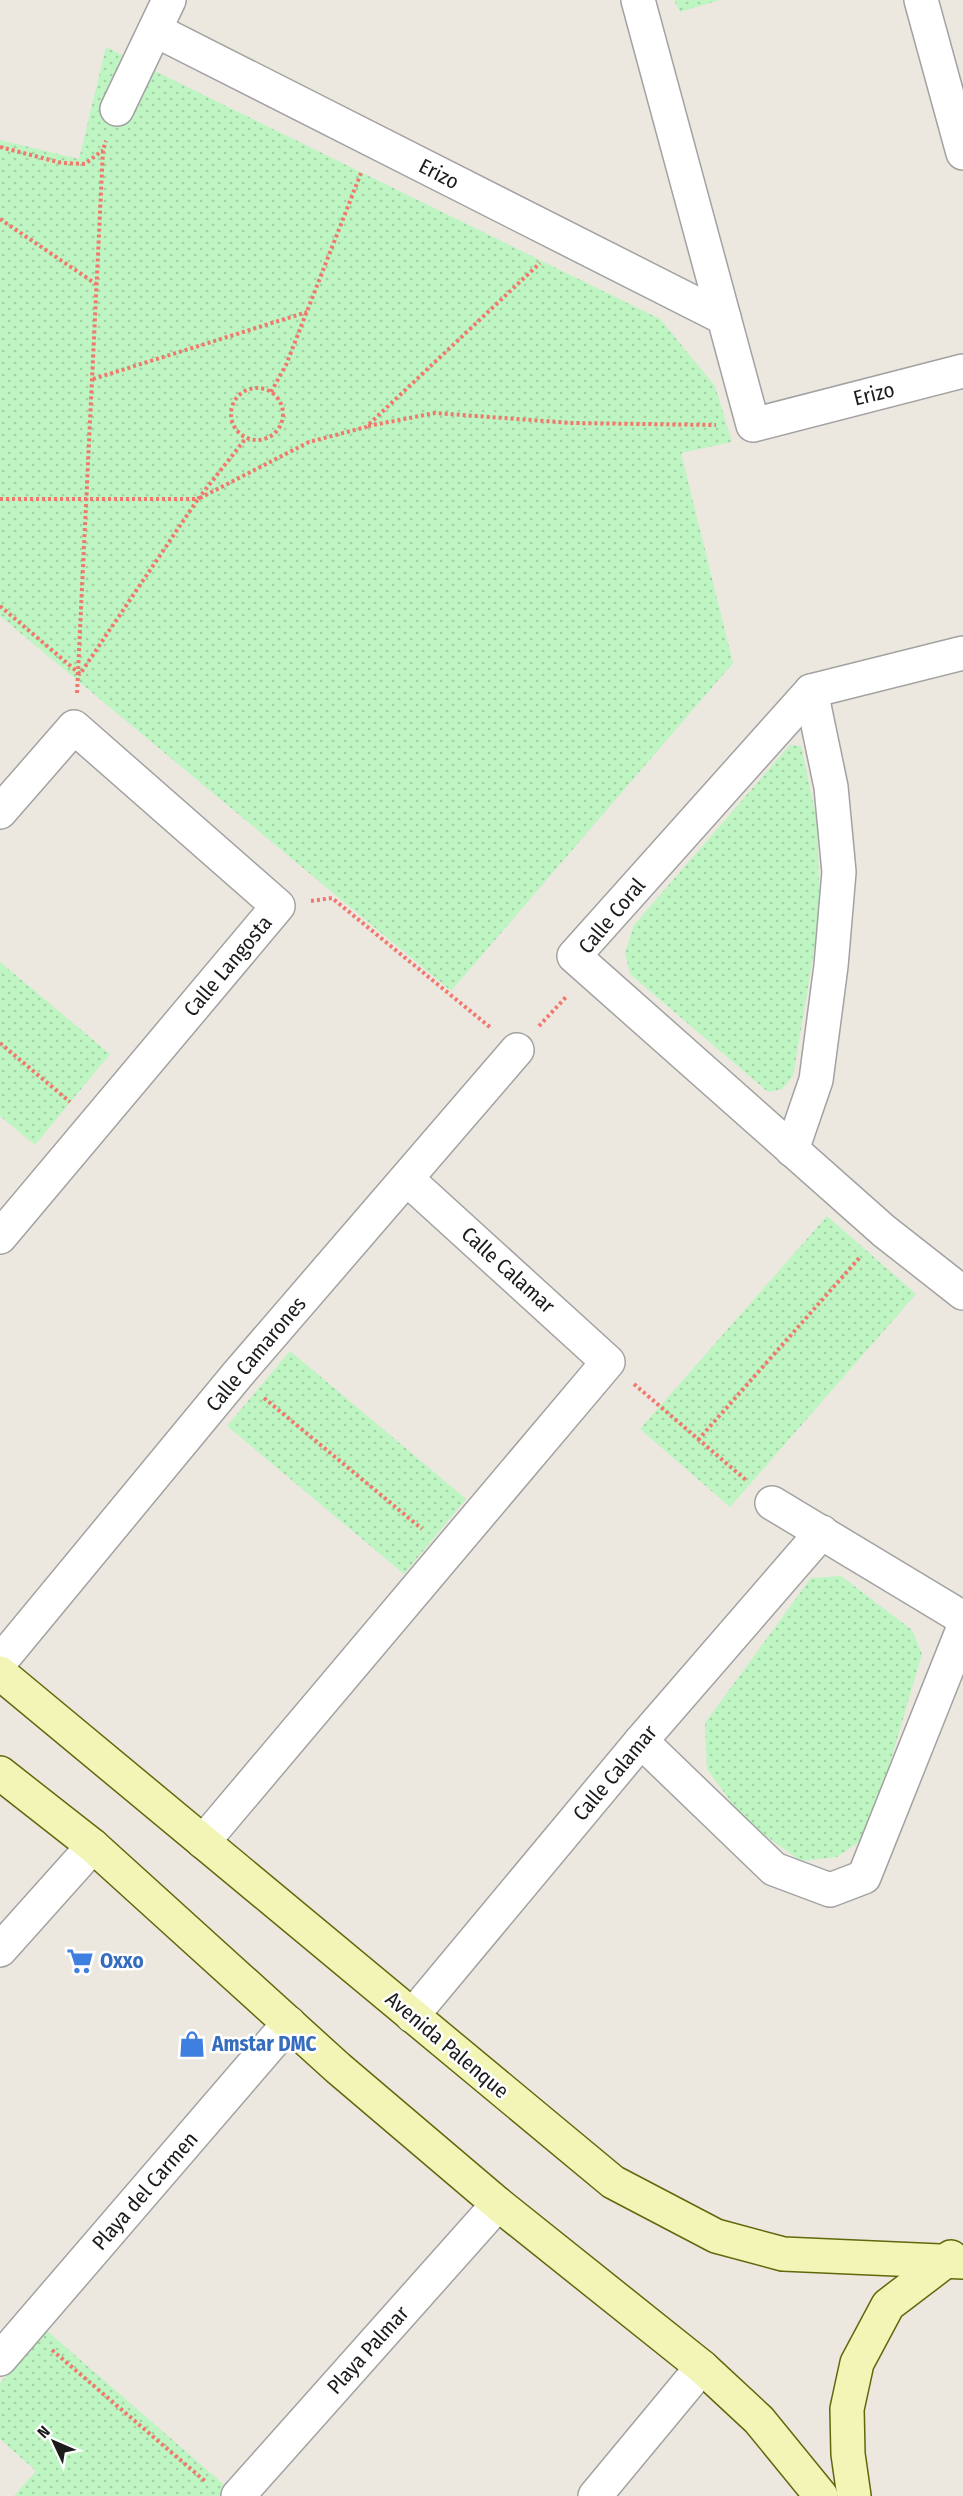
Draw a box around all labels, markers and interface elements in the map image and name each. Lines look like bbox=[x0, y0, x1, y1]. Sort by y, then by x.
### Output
street label: Erizo bbox=[415, 153, 463, 195]
street label: Erizo bbox=[851, 376, 897, 412]
street label: Calle Coral bbox=[573, 873, 651, 959]
street label: Calle Langosta bbox=[178, 910, 278, 1022]
street label: Calle Calamar bbox=[456, 1221, 561, 1319]
street label: Calle Camarones bbox=[200, 1291, 312, 1417]
street label: Calle Calamar bbox=[567, 1719, 663, 1826]
supermarket icon: Oxxo bbox=[65, 1946, 95, 1976]
place label: Oxxo bbox=[100, 1948, 144, 1974]
street label: Avenida Palenque bbox=[380, 1986, 514, 2104]
shop icon: Amstar DMC bbox=[177, 2029, 207, 2059]
place label: Amstar DMC bbox=[211, 2031, 317, 2057]
street label: Playa del Carmen bbox=[87, 2127, 203, 2255]
street label: Playa Palmar bbox=[322, 2300, 415, 2399]
north arrow bbox=[24, 2412, 84, 2472]
text: N bbox=[33, 2422, 54, 2442]

